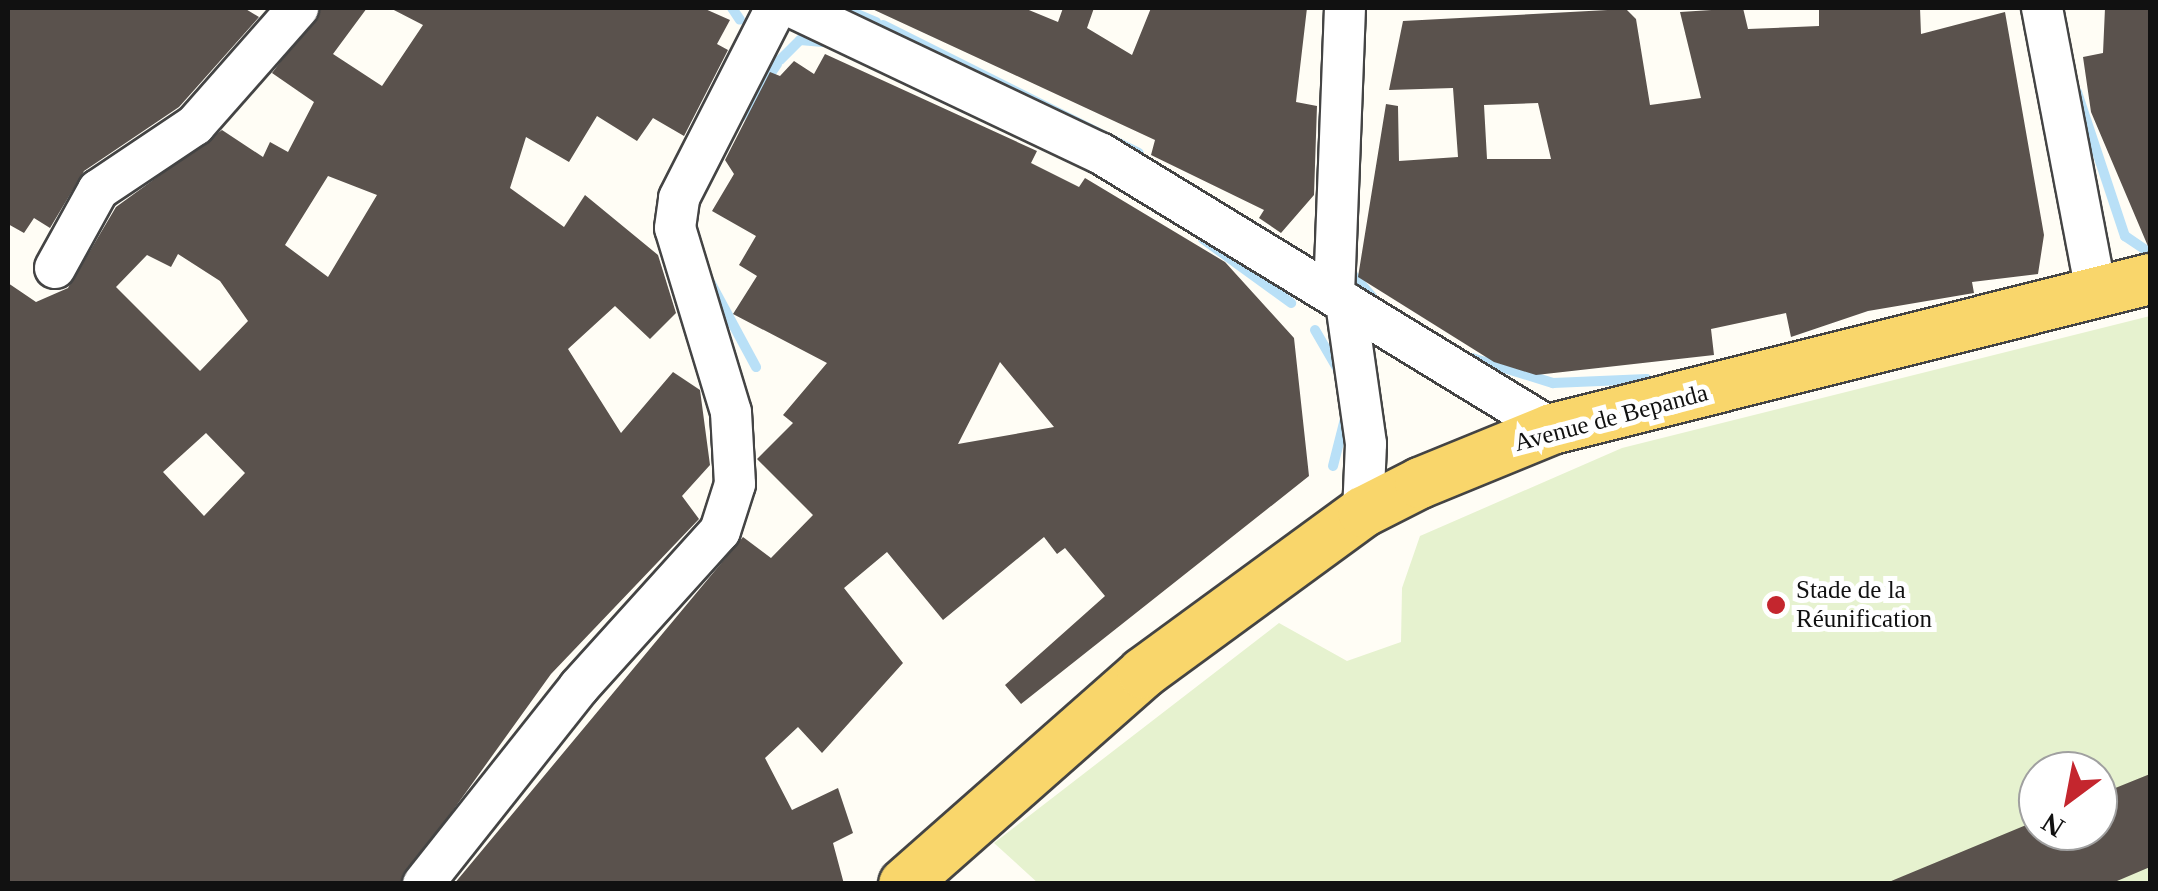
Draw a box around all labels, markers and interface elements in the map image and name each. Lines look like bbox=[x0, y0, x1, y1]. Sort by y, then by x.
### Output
street label: Avenue de Bepanda bbox=[1511, 378, 1711, 458]
place label: Stade de la Réunification bbox=[1796, 576, 1932, 635]
marker: Stade de la Réunification bbox=[1765, 594, 1787, 616]
north arrow bbox=[2018, 751, 2118, 851]
text: N bbox=[2036, 807, 2070, 844]

